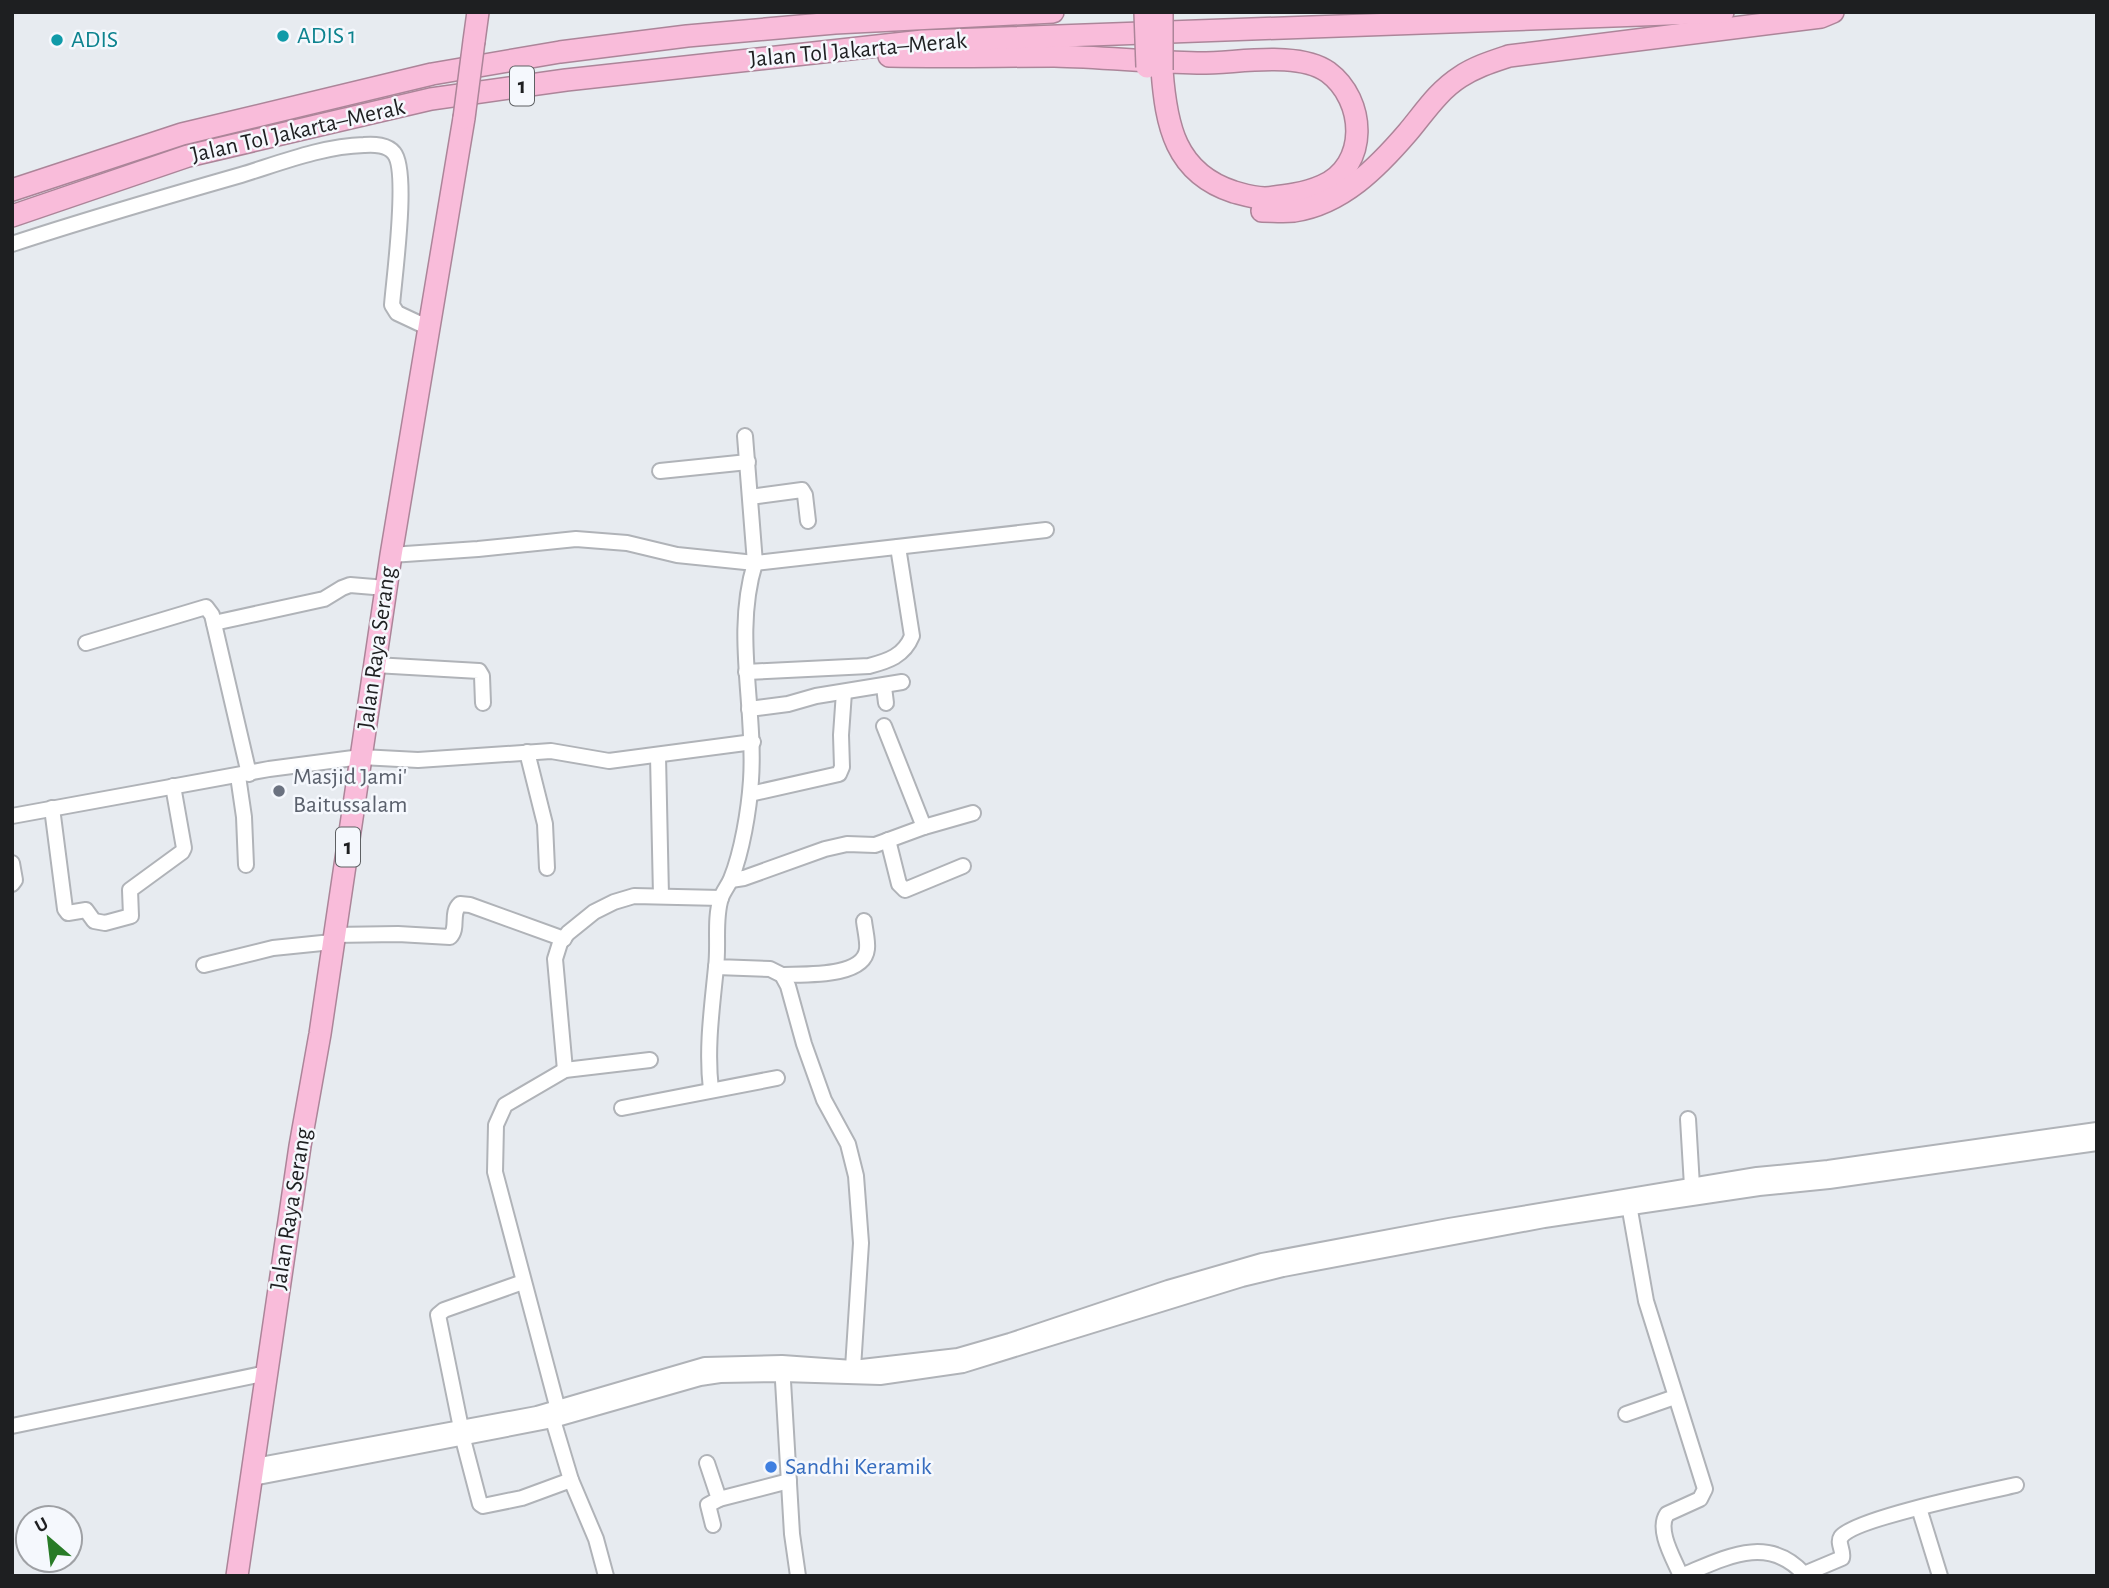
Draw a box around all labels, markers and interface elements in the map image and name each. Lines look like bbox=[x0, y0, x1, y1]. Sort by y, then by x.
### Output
place label: ADIS 1 bbox=[297, 24, 356, 48]
place label: ADIS bbox=[71, 28, 118, 52]
marker: ADIS 1 bbox=[275, 28, 291, 44]
street label: Jalan Tol Jakarta–Merak bbox=[748, 29, 968, 71]
marker: ADIS bbox=[49, 32, 65, 48]
road number: 1 bbox=[510, 66, 534, 106]
street label: Jalan Tol Jakarta–Merak bbox=[189, 95, 407, 167]
street label: Jalan Raya Serang bbox=[354, 565, 400, 731]
place label: Masjid Jami' Baitussalam bbox=[293, 765, 408, 817]
marker: Masjid Jami' Baitussalam bbox=[271, 783, 287, 799]
road number: 1 bbox=[336, 828, 360, 866]
street label: Jalan Raya Serang bbox=[266, 1126, 316, 1292]
place label: Sandhi Keramik bbox=[785, 1455, 932, 1479]
marker: Sandhi Keramik bbox=[763, 1459, 779, 1475]
north arrow bbox=[14, 1504, 84, 1574]
text: U bbox=[32, 1514, 52, 1537]

